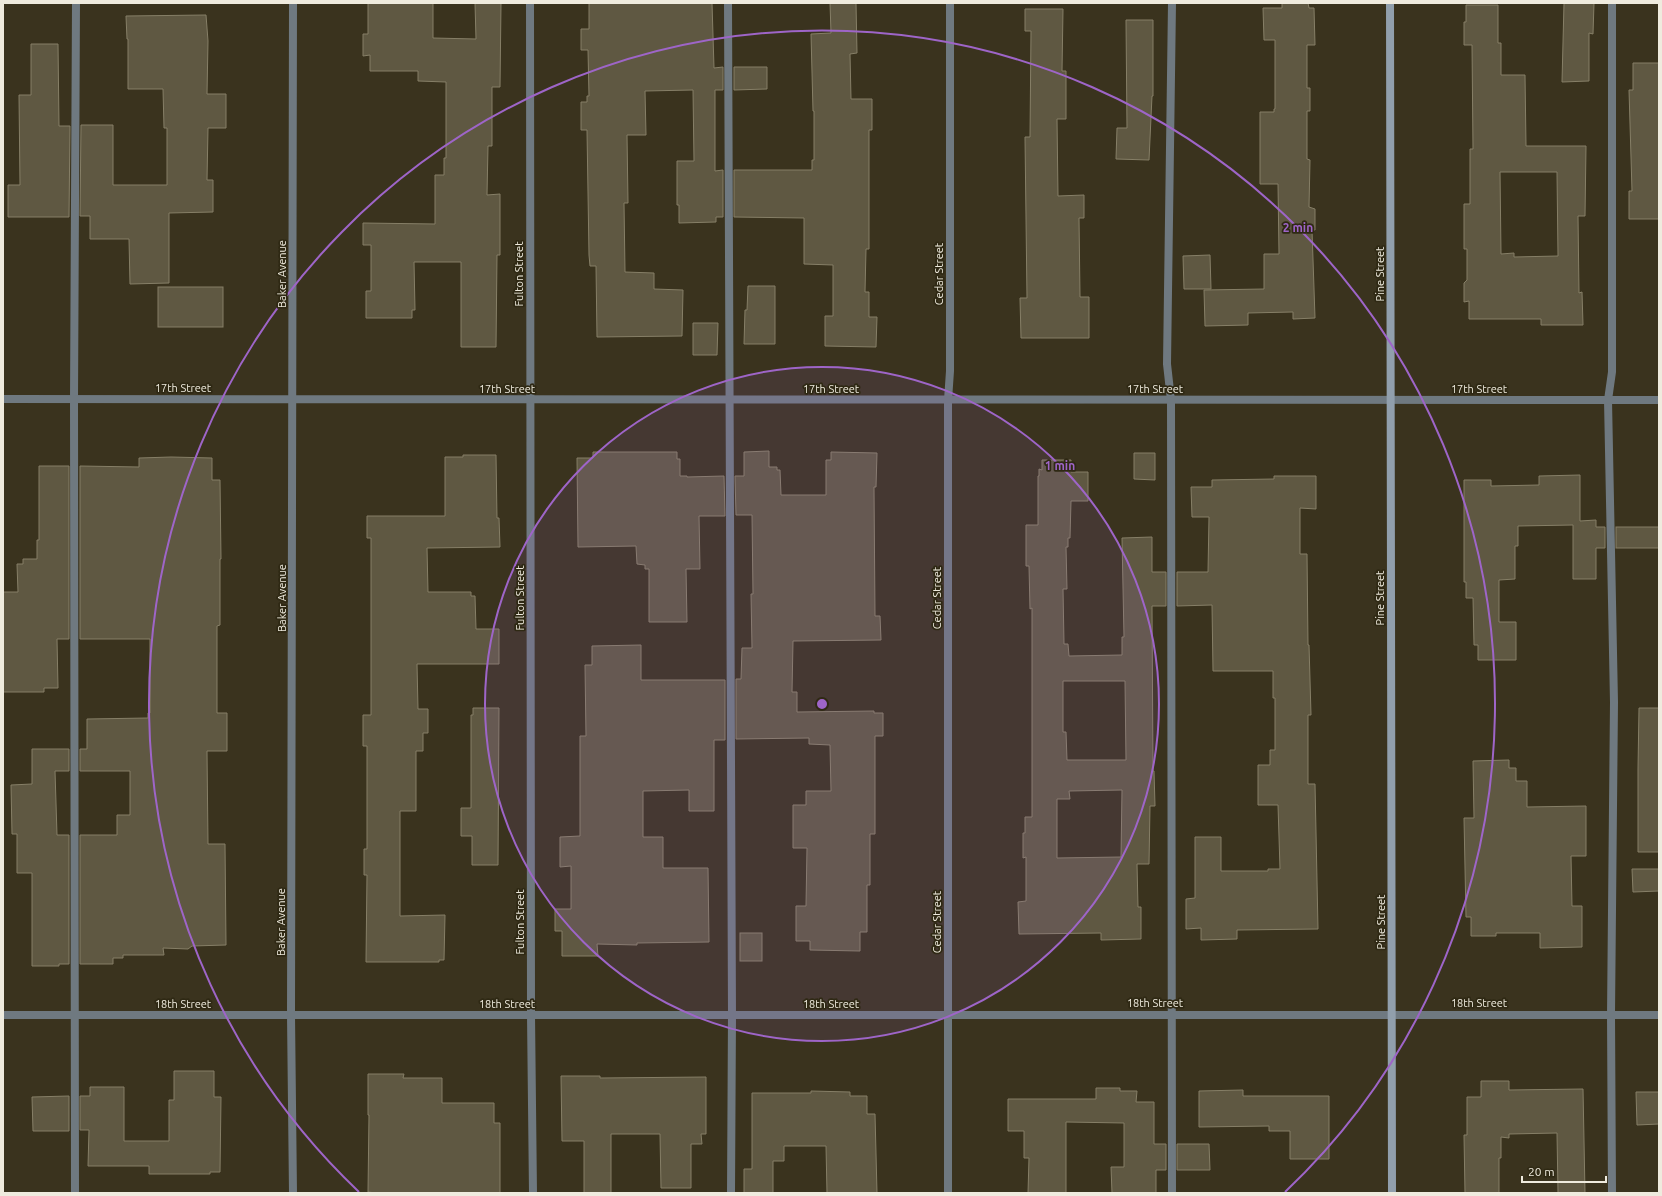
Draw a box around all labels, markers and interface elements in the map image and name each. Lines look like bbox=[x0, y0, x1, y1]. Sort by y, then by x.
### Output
text: 2 min bbox=[1283, 221, 1313, 234]
street label: Baker Avenue bbox=[276, 240, 288, 308]
street label: Fulton Street bbox=[513, 241, 525, 307]
street label: Cedar Street bbox=[933, 242, 945, 305]
street label: Pine Street bbox=[1374, 246, 1386, 301]
street label: 17th Street bbox=[155, 382, 212, 394]
street label: 17th Street bbox=[479, 383, 536, 395]
street label: 17th Street bbox=[803, 383, 860, 395]
street label: 17th Street bbox=[1127, 383, 1184, 395]
street label: 17th Street bbox=[1451, 383, 1508, 395]
text: 1 min bbox=[1045, 459, 1075, 472]
street label: Baker Avenue bbox=[276, 564, 288, 632]
street label: Fulton Street bbox=[514, 565, 526, 631]
street label: Cedar Street bbox=[931, 566, 943, 629]
street label: Pine Street bbox=[1374, 570, 1386, 625]
centre of rings bbox=[815, 697, 829, 711]
street label: Baker Avenue bbox=[275, 888, 287, 956]
street label: Fulton Street bbox=[514, 889, 526, 955]
street label: Cedar Street bbox=[931, 890, 943, 953]
street label: Pine Street bbox=[1375, 894, 1387, 949]
street label: 18th Street bbox=[1127, 997, 1184, 1009]
street label: 18th Street bbox=[1451, 997, 1508, 1009]
street label: 18th Street bbox=[155, 998, 212, 1010]
street label: 18th Street bbox=[479, 998, 536, 1010]
street label: 18th Street bbox=[803, 998, 860, 1010]
scale bar bbox=[1522, 1158, 1606, 1184]
text: 20 m bbox=[1528, 1165, 1555, 1178]

